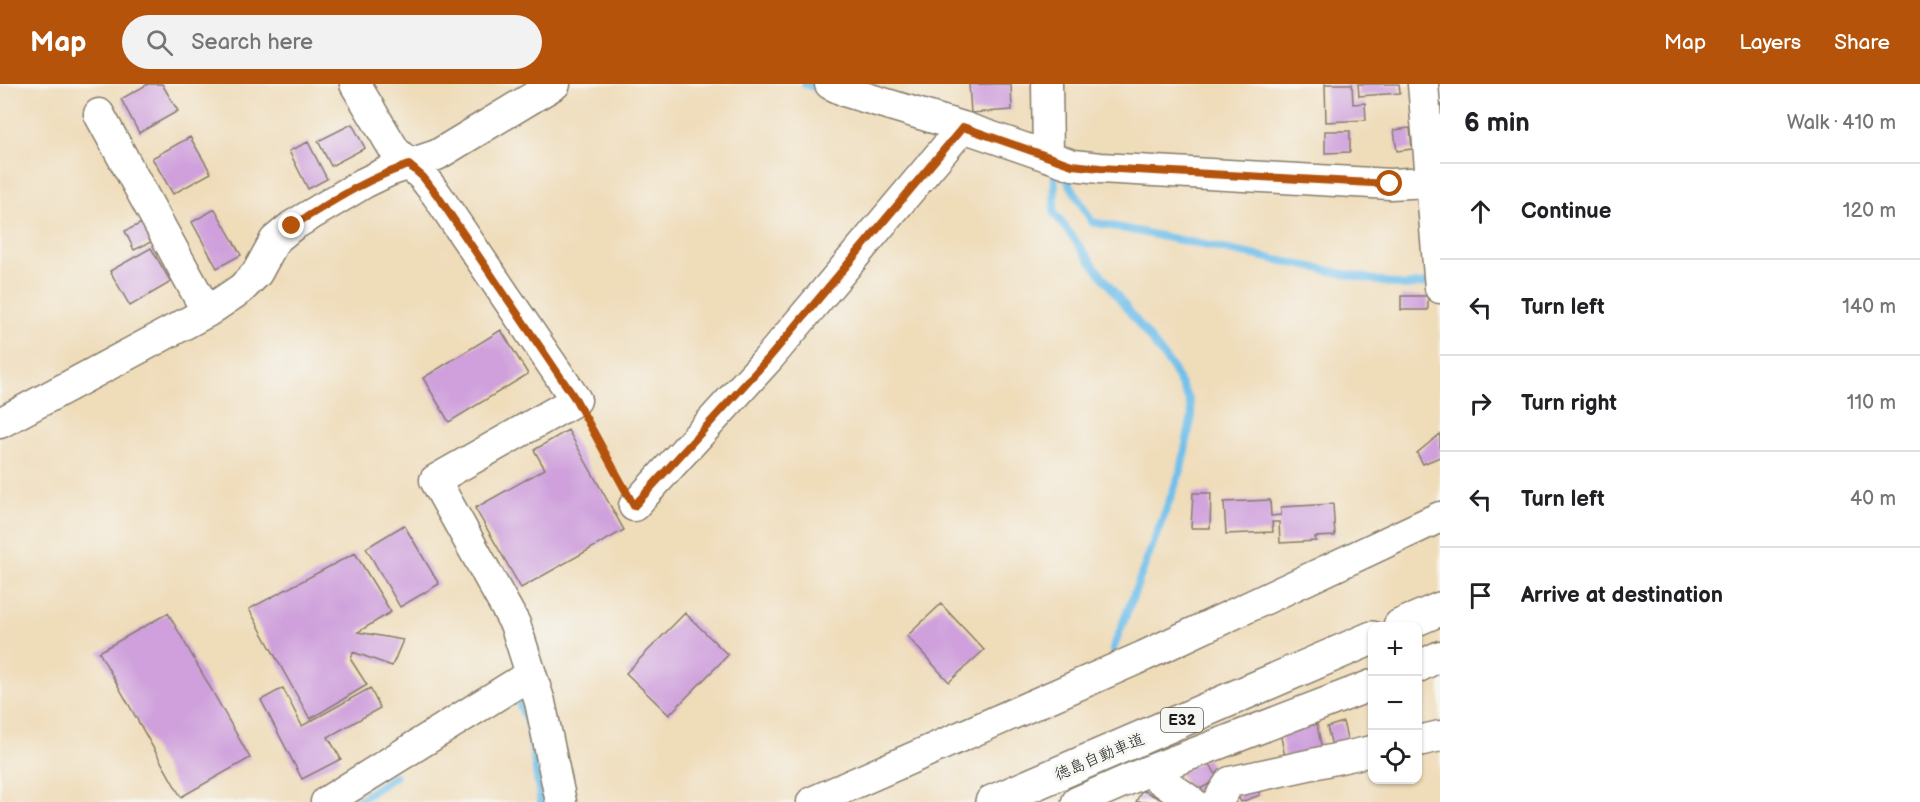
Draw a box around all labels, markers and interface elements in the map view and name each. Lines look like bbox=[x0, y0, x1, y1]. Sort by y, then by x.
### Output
search box bbox=[122, 15, 542, 69]
text: Map bbox=[30, 26, 86, 59]
icon: search bbox=[143, 26, 176, 59]
text: Search here bbox=[191, 29, 313, 56]
text: Map bbox=[1664, 30, 1706, 55]
text: Layers bbox=[1739, 30, 1801, 55]
text: Share bbox=[1834, 30, 1890, 55]
text: 6 min bbox=[1464, 108, 1530, 139]
text: Walk · 410 m bbox=[1787, 111, 1896, 135]
route start bbox=[1376, 170, 1402, 196]
icon: ahead bbox=[1464, 195, 1497, 228]
text: Continue bbox=[1521, 198, 1611, 225]
text: 120 m bbox=[1843, 199, 1896, 223]
route end bbox=[278, 212, 304, 238]
icon: left bbox=[1464, 291, 1497, 324]
text: Turn left bbox=[1521, 294, 1605, 321]
text: 140 m bbox=[1842, 295, 1896, 319]
icon: right bbox=[1464, 387, 1497, 420]
text: Turn right bbox=[1521, 390, 1617, 417]
text: 110 m bbox=[1847, 391, 1896, 415]
icon: left bbox=[1464, 483, 1497, 516]
text: Turn left bbox=[1521, 486, 1605, 513]
text: 40 m bbox=[1850, 487, 1896, 511]
icon: arrive bbox=[1464, 579, 1497, 612]
text: Arrive at destination bbox=[1521, 582, 1723, 609]
map controls bbox=[1368, 622, 1422, 784]
button: + bbox=[1368, 622, 1422, 676]
button: − bbox=[1368, 676, 1422, 730]
road number: E32 bbox=[1161, 708, 1203, 732]
street label: 徳島自動車道 bbox=[1052, 730, 1147, 785]
button: locate bbox=[1368, 730, 1422, 784]

